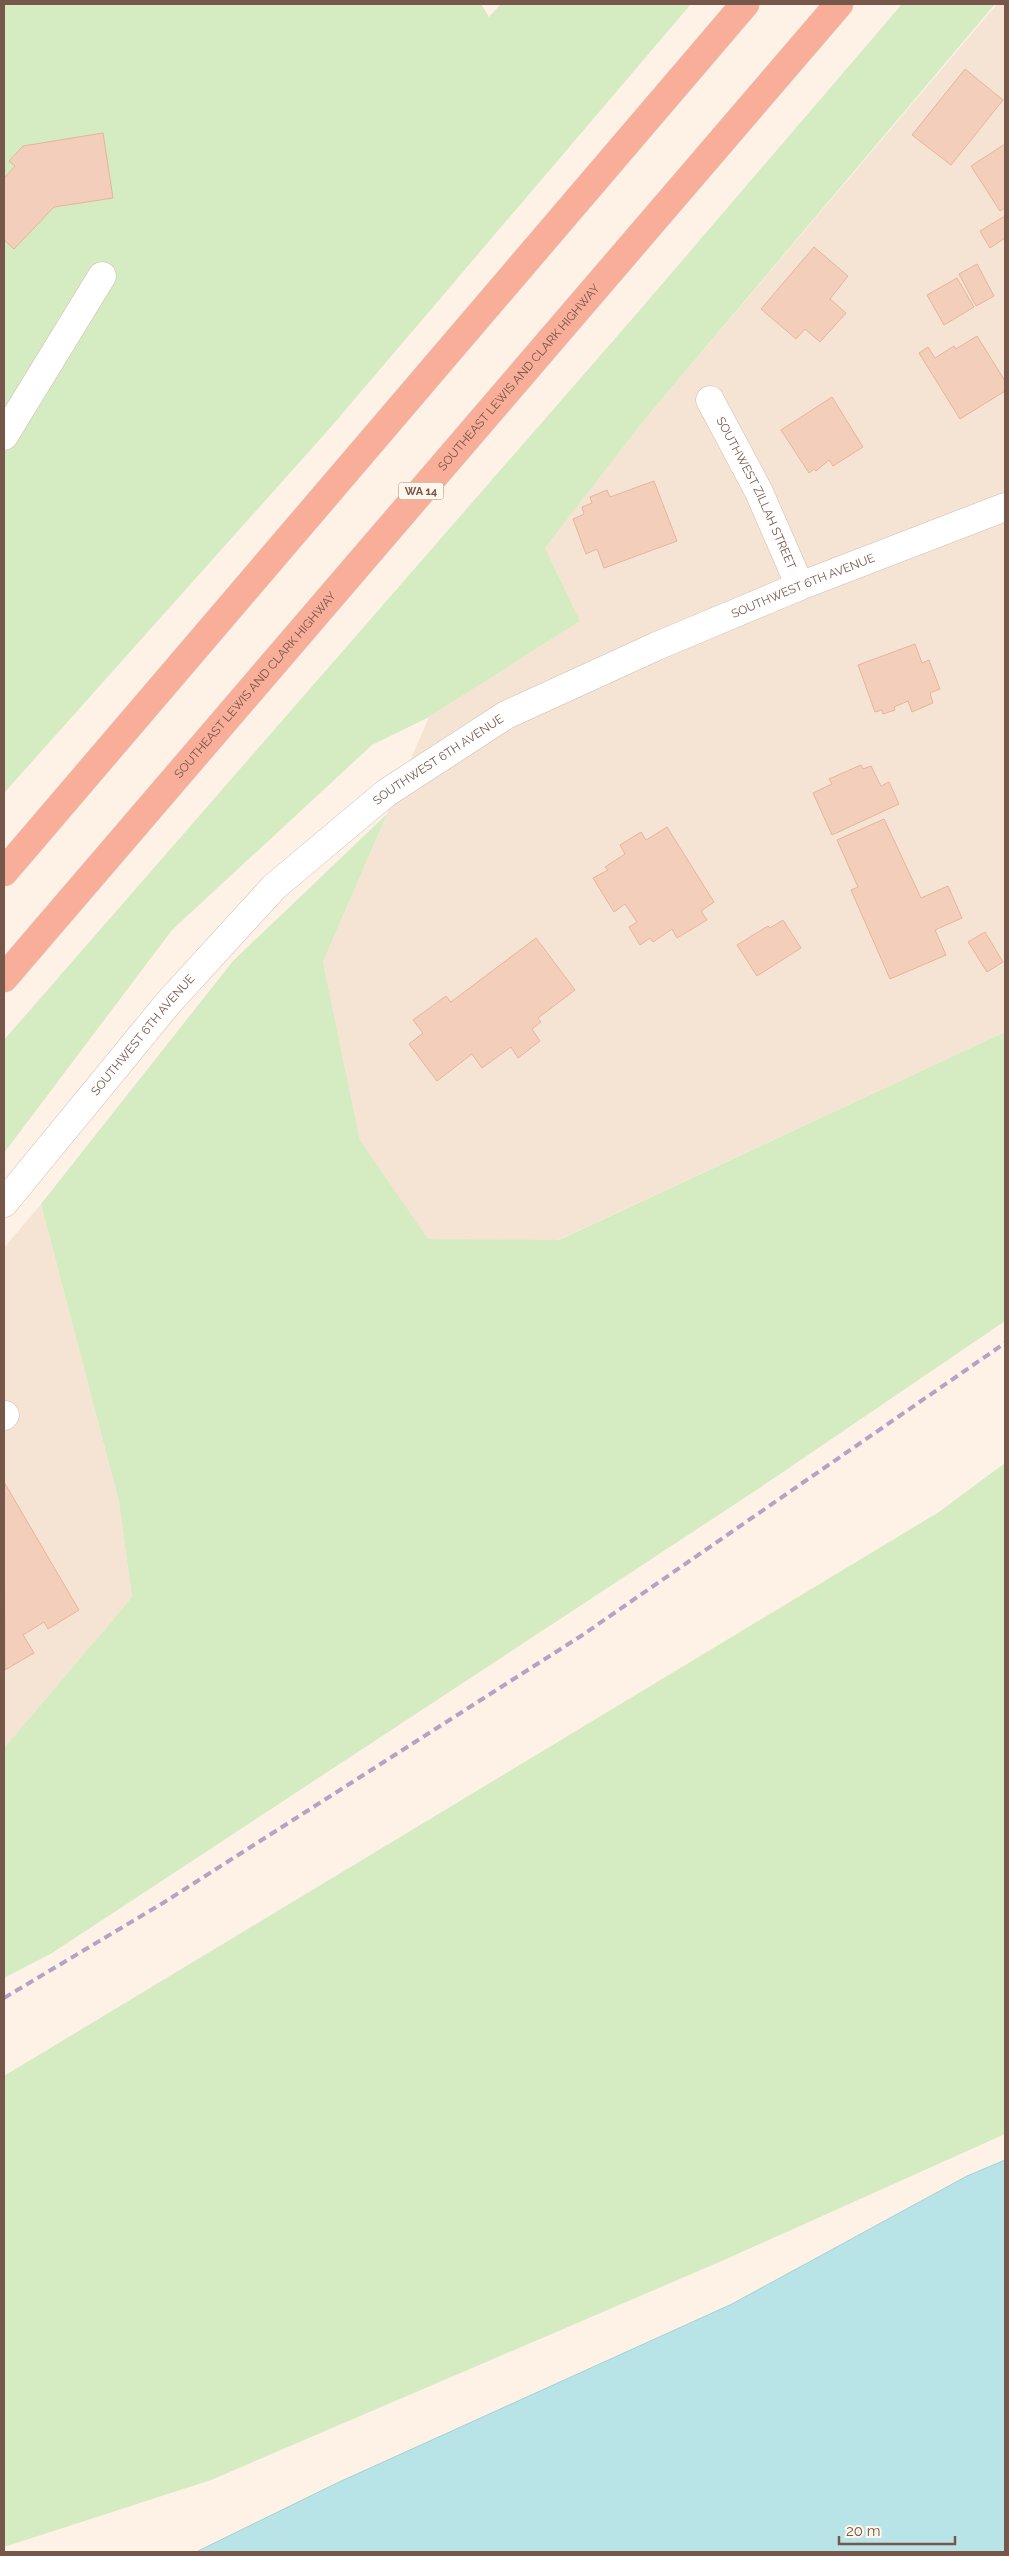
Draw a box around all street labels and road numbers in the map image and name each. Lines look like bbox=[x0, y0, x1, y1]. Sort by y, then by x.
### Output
street label: SOUTHEAST LEWIS AND CLARK HIGHWAY bbox=[435, 281, 603, 474]
street label: SOUTHWEST ZILLAH STREET bbox=[713, 414, 799, 572]
road number: WA 14 bbox=[398, 482, 444, 500]
street label: SOUTHWEST 6TH AVENUE bbox=[729, 551, 877, 621]
street label: SOUTHEAST LEWIS AND CLARK HIGHWAY bbox=[171, 589, 339, 781]
street label: SOUTHWEST 6TH AVENUE bbox=[370, 712, 506, 808]
street label: SOUTHWEST 6TH AVENUE bbox=[88, 972, 197, 1098]

